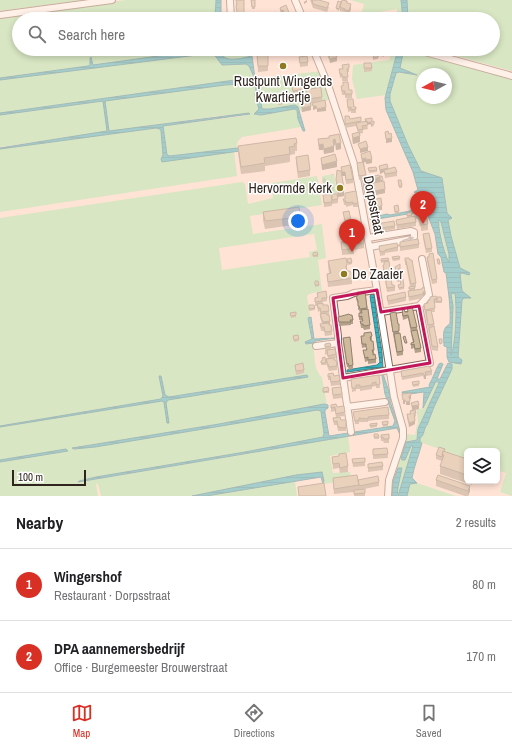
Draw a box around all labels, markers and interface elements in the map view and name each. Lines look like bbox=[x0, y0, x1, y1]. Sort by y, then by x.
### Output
search box bbox=[12, 12, 500, 56]
icon: search bbox=[26, 23, 48, 45]
text: Search here bbox=[58, 24, 125, 45]
marker: Rustpunt Wingerds Kwartiertje bbox=[278, 61, 288, 71]
north arrow bbox=[416, 68, 452, 104]
place label: Rustpunt Wingerds Kwartiertje bbox=[234, 72, 332, 106]
street label: Dorpsstraat bbox=[360, 174, 388, 236]
place label: Hervormde Kerk bbox=[248, 179, 332, 197]
marker: Hervormde Kerk bbox=[335, 183, 345, 193]
pin: 2 bbox=[410, 191, 436, 224]
your location bbox=[288, 211, 308, 231]
pin: 1 bbox=[339, 219, 365, 252]
one-way arrow bbox=[402, 236, 414, 242]
place label: De Zaaier bbox=[352, 265, 403, 283]
marker: De Zaaier bbox=[339, 269, 349, 279]
map controls bbox=[464, 448, 500, 484]
button: layers bbox=[464, 448, 500, 484]
scale bar bbox=[12, 468, 86, 487]
text: 100 m bbox=[18, 470, 43, 484]
text: Nearby bbox=[16, 511, 63, 534]
text: 2 results bbox=[456, 514, 496, 531]
text: Wingershof bbox=[54, 566, 122, 587]
text: 1 bbox=[26, 576, 32, 593]
text: 80 m bbox=[472, 576, 496, 593]
text: Restaurant · Dorpsstraat bbox=[54, 587, 170, 604]
text: DPA aannemersbedrijf bbox=[54, 638, 185, 659]
text: 2 bbox=[26, 648, 32, 665]
text: 170 m bbox=[466, 648, 496, 665]
text: Office · Burgemeester Brouwerstraat bbox=[54, 659, 227, 676]
tab: Map bbox=[71, 702, 93, 740]
tab: Directions bbox=[234, 702, 275, 740]
tab: Saved bbox=[416, 702, 441, 740]

